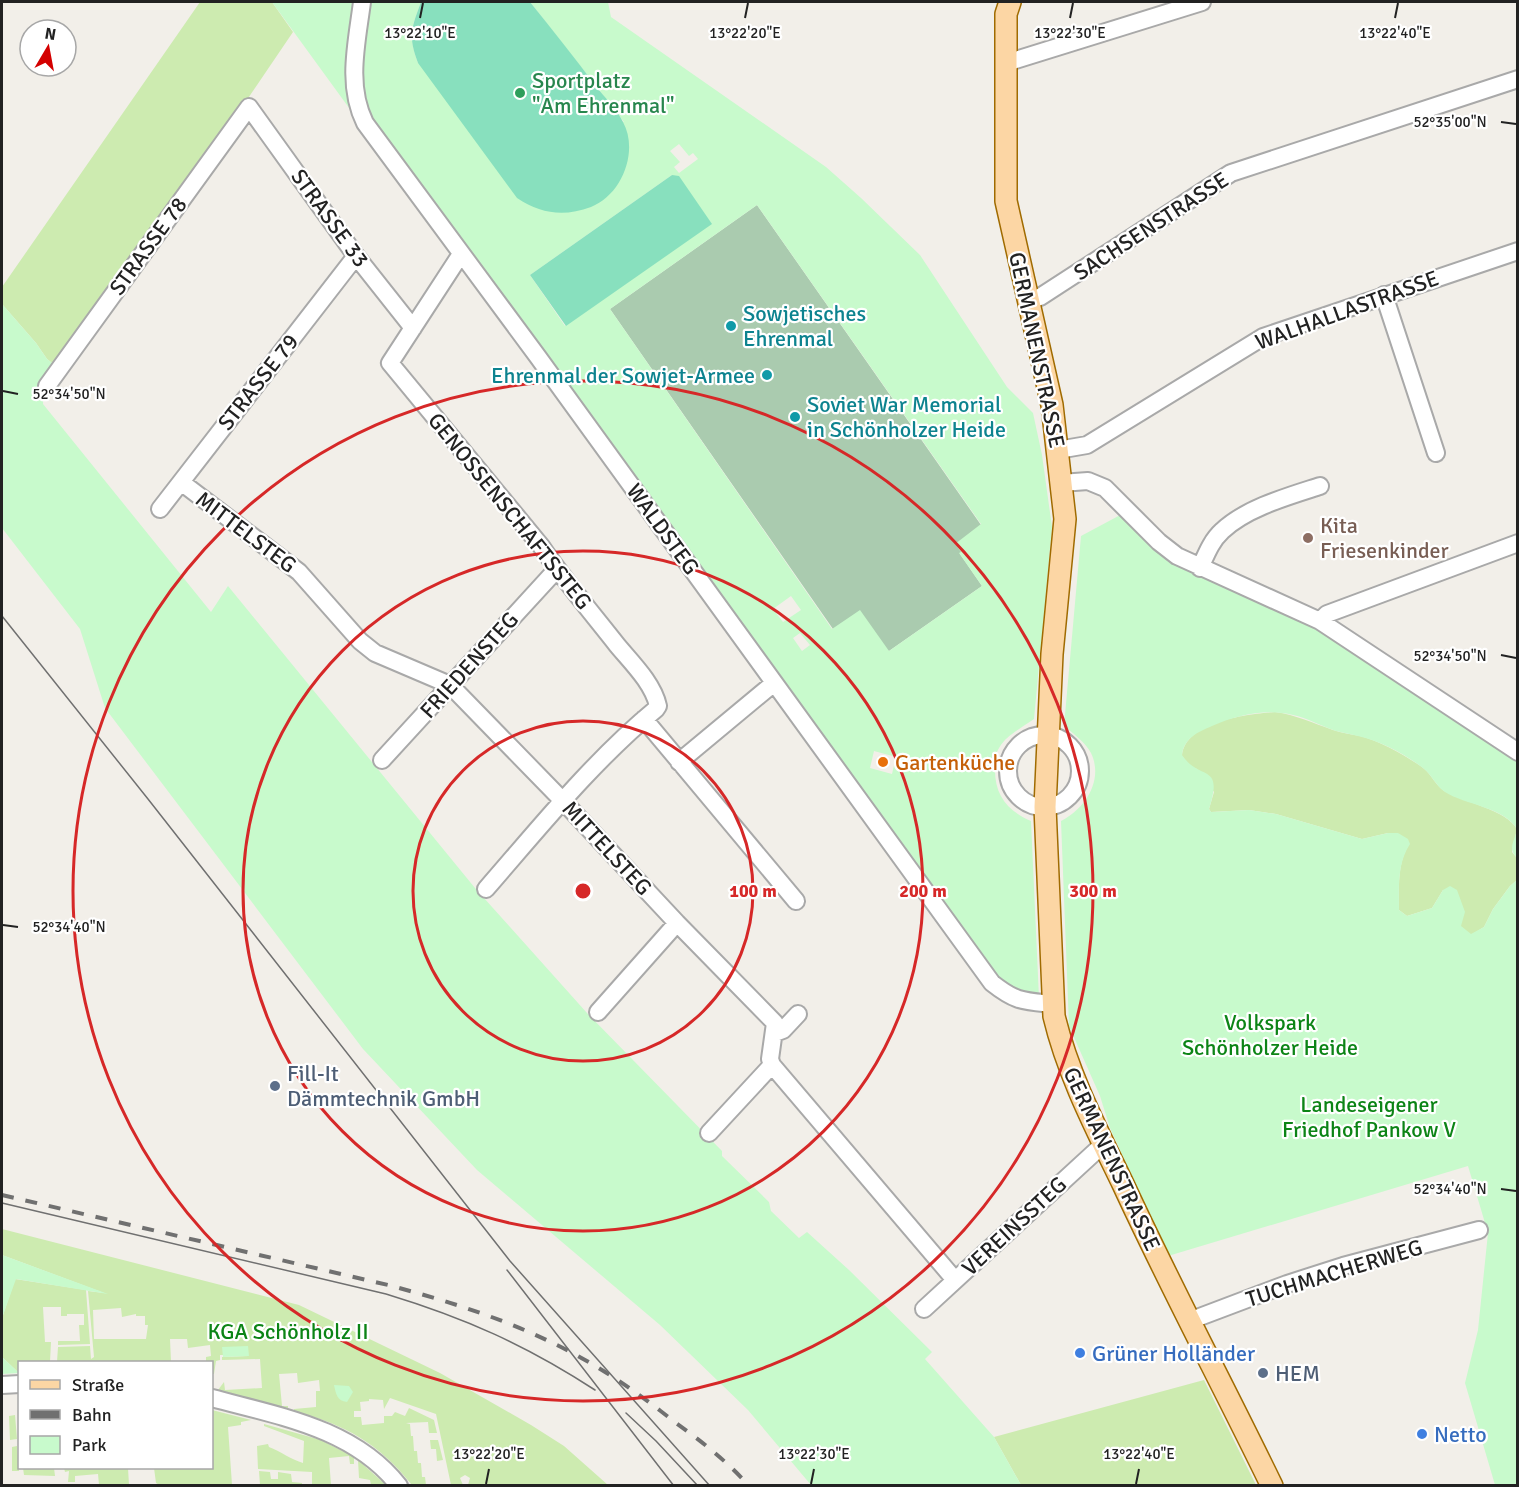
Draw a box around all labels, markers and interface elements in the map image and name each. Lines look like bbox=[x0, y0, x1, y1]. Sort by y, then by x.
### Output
north arrow bbox=[18, 18, 78, 78]
text: N bbox=[43, 23, 58, 45]
text: 13°22'10"E bbox=[384, 24, 456, 42]
text: 13°22'20"E bbox=[709, 24, 781, 42]
text: 13°22'30"E bbox=[1034, 24, 1106, 42]
text: 13°22'40"E bbox=[1359, 24, 1431, 42]
place label: Sportplatz "Am Ehrenmal" bbox=[532, 67, 674, 119]
marker: Sportplatz "Am Ehrenmal" bbox=[513, 86, 527, 100]
text: 52°35'00"N bbox=[1413, 113, 1487, 131]
street label: STRASSE 33 bbox=[285, 164, 375, 272]
street label: SACHSENSTRASSE bbox=[1069, 166, 1233, 286]
street label: STRASSE 78 bbox=[103, 192, 193, 300]
street label: GERMANENSTRASSE bbox=[1003, 250, 1071, 450]
street label: WALHALLASTRASSE bbox=[1252, 264, 1442, 356]
place label: Sowjetisches Ehrenmal bbox=[743, 300, 866, 352]
marker: Sowjetisches Ehrenmal bbox=[724, 319, 738, 333]
street label: STRASSE 79 bbox=[212, 329, 304, 435]
place label: Ehrenmal der Sowjet-Armee bbox=[491, 362, 755, 389]
marker: Ehrenmal der Sowjet-Armee bbox=[760, 368, 774, 382]
text: 52°34'50"N bbox=[32, 385, 106, 403]
place label: Soviet War Memorial in Schönholzer Heide bbox=[807, 391, 1006, 443]
street label: GENOSSENSCHAFTSSTEG bbox=[422, 407, 598, 615]
marker: Soviet War Memorial in Schönholzer Heide bbox=[788, 410, 802, 424]
street label: WALDSTEG bbox=[621, 478, 705, 580]
street label: MITTELSTEG bbox=[190, 485, 302, 579]
place label: Kita Friesenkinder bbox=[1320, 512, 1449, 564]
marker: Kita Friesenkinder bbox=[1301, 531, 1315, 545]
street label: FRIEDENSTEG bbox=[414, 606, 524, 724]
text: 52°34'50"N bbox=[1413, 647, 1487, 665]
place label: Gartenküche bbox=[895, 749, 1015, 776]
marker: Gartenküche bbox=[876, 755, 890, 769]
street label: MITTELSTEG bbox=[556, 795, 658, 901]
text: 100 m bbox=[729, 880, 777, 902]
text: 200 m bbox=[899, 880, 947, 902]
text: 300 m bbox=[1069, 880, 1117, 902]
centre of rings bbox=[573, 881, 593, 901]
text: 52°34'40"N bbox=[32, 918, 106, 936]
park label: Volkspark Schönholzer Heide bbox=[1182, 1009, 1358, 1061]
place label: Fill-It Dämmtechnik GmbH bbox=[287, 1060, 480, 1112]
street label: GERMANENSTRASSE bbox=[1058, 1063, 1166, 1255]
marker: Fill-It Dämmtechnik GmbH bbox=[268, 1079, 282, 1093]
park label: Landeseigener Friedhof Pankow V bbox=[1282, 1091, 1456, 1143]
street label: VEREINSSTEG bbox=[956, 1171, 1072, 1281]
text: 52°34'40"N bbox=[1413, 1180, 1487, 1198]
street label: TUCHMACHERWEG bbox=[1242, 1233, 1426, 1313]
park label: KGA Schönholz II bbox=[207, 1318, 369, 1345]
place label: Grüner Holländer bbox=[1092, 1340, 1255, 1367]
marker: Grüner Holländer bbox=[1073, 1346, 1087, 1360]
place label: HEM bbox=[1275, 1360, 1320, 1387]
legend bbox=[18, 1361, 213, 1469]
marker: HEM bbox=[1256, 1366, 1270, 1380]
text: Straße bbox=[72, 1374, 124, 1396]
text: Bahn bbox=[72, 1404, 112, 1426]
place label: Netto bbox=[1434, 1421, 1487, 1448]
marker: Netto bbox=[1415, 1427, 1429, 1441]
text: Park bbox=[72, 1434, 107, 1456]
text: 13°22'20"E bbox=[453, 1445, 525, 1463]
text: 13°22'30"E bbox=[778, 1445, 850, 1463]
text: 13°22'40"E bbox=[1103, 1445, 1175, 1463]

